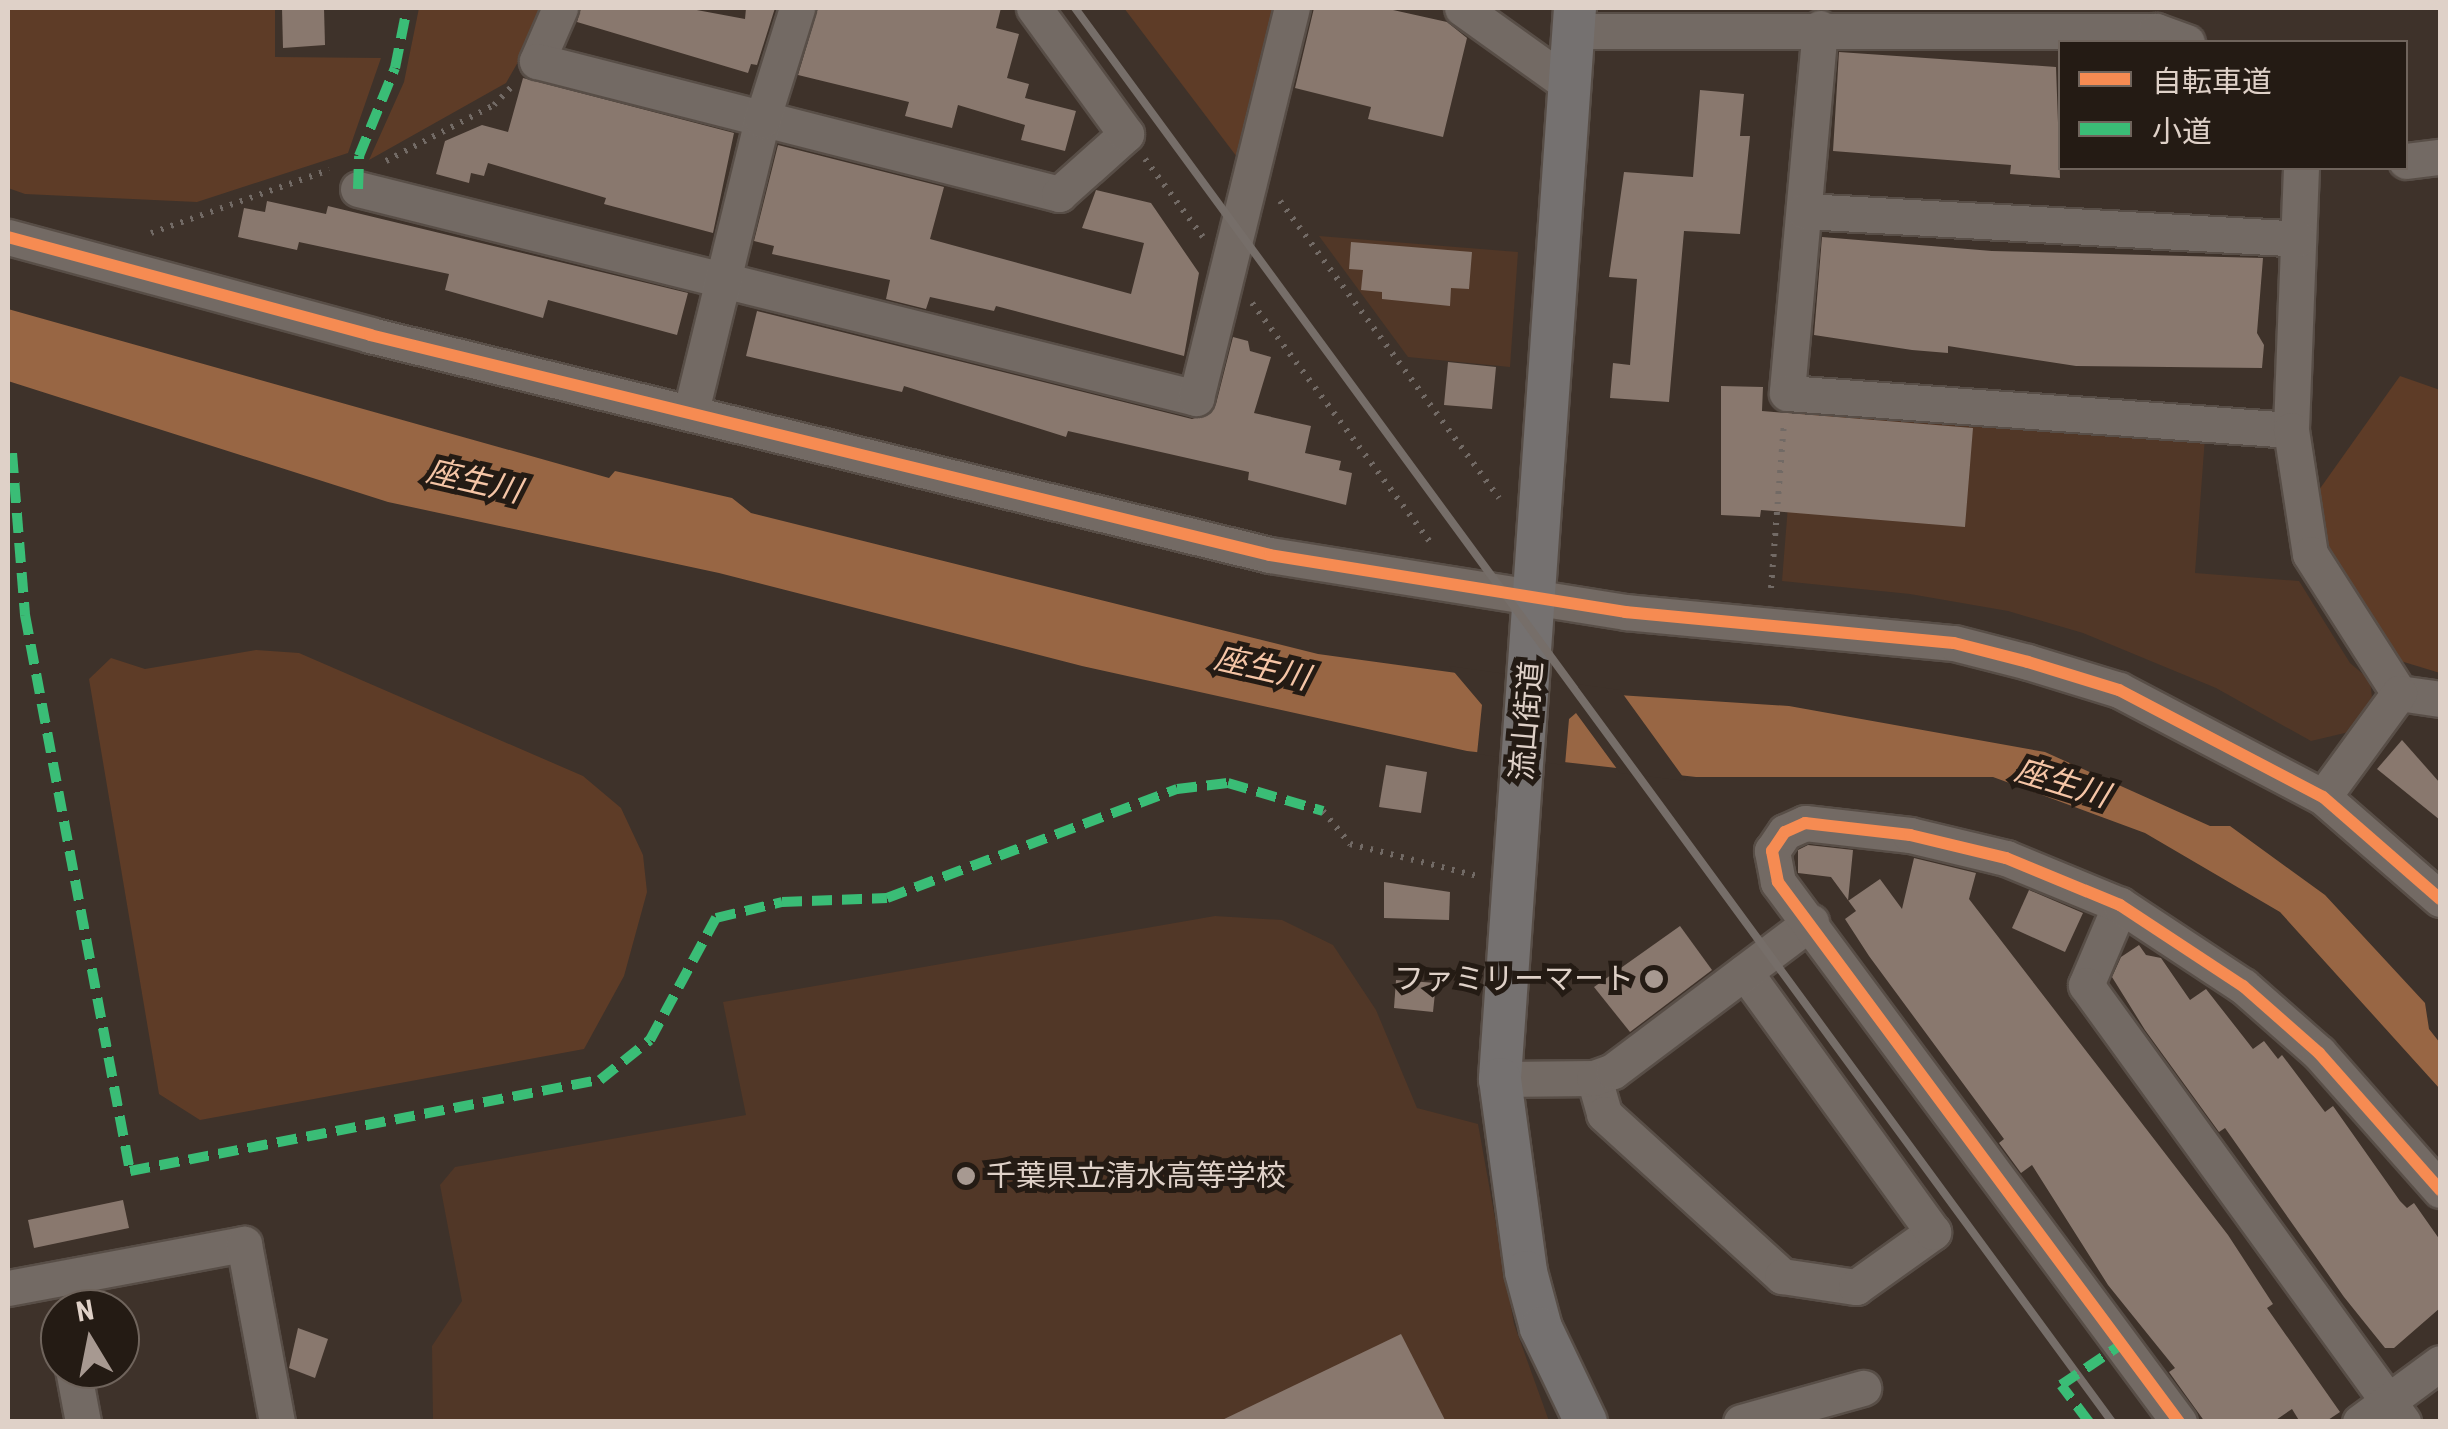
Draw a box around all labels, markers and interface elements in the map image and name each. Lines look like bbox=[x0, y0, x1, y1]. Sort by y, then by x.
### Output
legend bbox=[2058, 40, 2408, 170]
text: 自転車道 bbox=[2152, 64, 2272, 99]
text: 小道 bbox=[2152, 114, 2212, 149]
water label: 座生川 bbox=[423, 451, 525, 511]
water label: 座生川 bbox=[1211, 638, 1313, 698]
street label: 流山街道 bbox=[1504, 660, 1550, 782]
water label: 座生川 bbox=[2010, 751, 2114, 815]
place label: ファミリーマート bbox=[1394, 961, 1634, 997]
marker: ファミリーマート bbox=[1643, 968, 1665, 990]
place label: 千葉県立清水高等学校 bbox=[986, 1158, 1286, 1194]
marker: 千葉県立清水高等学校 bbox=[955, 1165, 977, 1187]
north arrow bbox=[40, 1289, 140, 1389]
text: N bbox=[74, 1293, 96, 1329]

